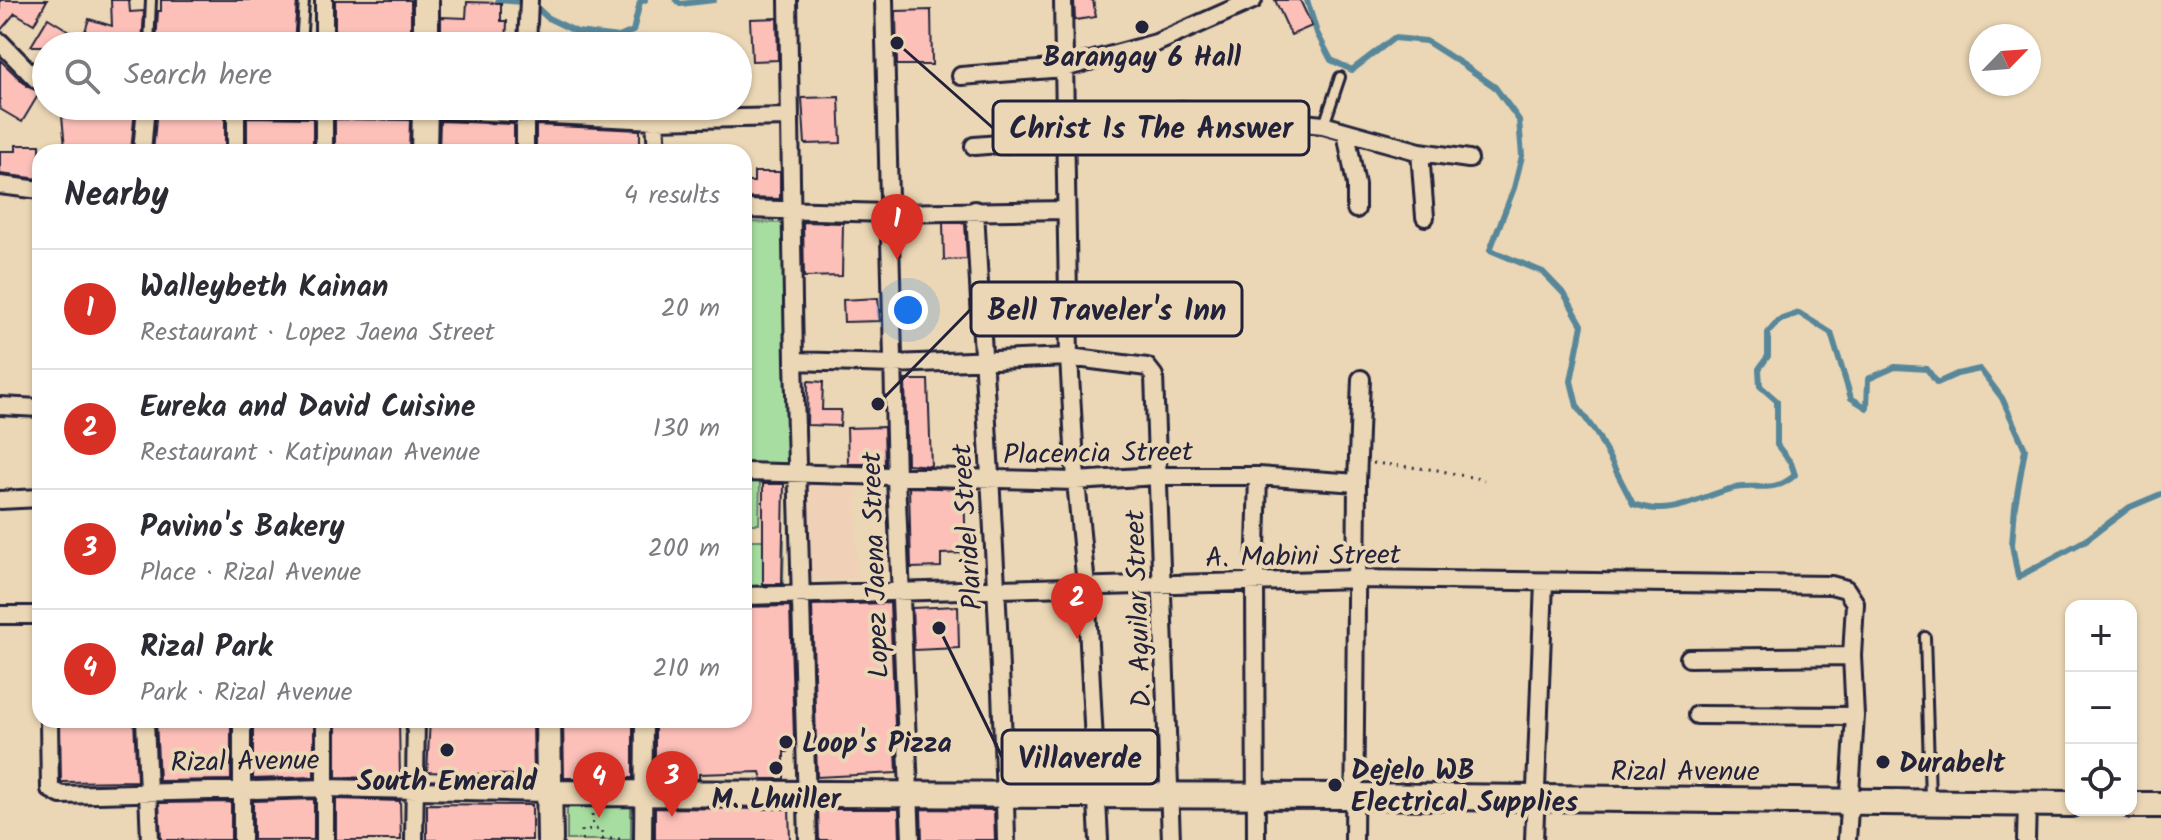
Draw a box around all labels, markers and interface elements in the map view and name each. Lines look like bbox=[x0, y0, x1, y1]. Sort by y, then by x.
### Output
marker: Barangay 6 Hall bbox=[1133, 18, 1151, 36]
north arrow bbox=[1969, 24, 2041, 96]
search box bbox=[32, 32, 752, 120]
place label: Barangay 6 Hall bbox=[1043, 36, 1242, 81]
text: Search here bbox=[124, 52, 272, 100]
icon: search bbox=[60, 54, 104, 98]
callout: Christ Is The Answer bbox=[993, 101, 1309, 155]
text: Christ Is The Answer bbox=[1009, 106, 1294, 154]
text: Nearby bbox=[64, 169, 169, 223]
text: 4 results bbox=[624, 175, 720, 217]
pin: 1 bbox=[871, 194, 923, 260]
text: Walleybeth Kainan bbox=[140, 264, 388, 312]
callout: Bell Traveler's Inn bbox=[971, 282, 1242, 336]
text: 1 bbox=[86, 288, 94, 330]
text: 20 m bbox=[661, 288, 720, 330]
text: Bell Traveler's Inn bbox=[988, 288, 1226, 336]
your location bbox=[888, 290, 928, 330]
text: Restaurant · Lopez Jaena Street bbox=[140, 312, 495, 354]
text: Eureka and David Cuisine bbox=[140, 384, 475, 432]
text: 2 bbox=[82, 408, 98, 450]
text: 130 m bbox=[653, 408, 720, 450]
street label: Placencia Street bbox=[1003, 430, 1194, 479]
text: Restaurant · Katipunan Avenue bbox=[140, 432, 480, 474]
street label: Plaridel Street bbox=[940, 441, 997, 612]
street label: Lopez Jaena Street bbox=[850, 450, 903, 679]
text: Pavino's Bakery bbox=[140, 504, 345, 552]
street label: D. Aguilar Street bbox=[1114, 508, 1165, 709]
text: 3 bbox=[83, 528, 97, 570]
text: 200 m bbox=[648, 528, 720, 570]
street label: A. Mabini Street bbox=[1205, 533, 1402, 582]
text: Place · Rizal Avenue bbox=[140, 552, 361, 594]
pin: 2 bbox=[1051, 573, 1103, 639]
map controls bbox=[2065, 600, 2137, 816]
button: + bbox=[2065, 600, 2137, 672]
text: Rizal Park bbox=[140, 624, 272, 672]
text: 4 bbox=[83, 648, 97, 690]
text: 210 m bbox=[653, 648, 720, 690]
text: Park · Rizal Avenue bbox=[140, 672, 352, 714]
button: − bbox=[2065, 672, 2137, 744]
place label: Loop's Pizza bbox=[802, 722, 952, 767]
callout: Villaverde bbox=[1002, 730, 1158, 784]
marker: Loop's Pizza bbox=[777, 733, 795, 751]
text: Villaverde bbox=[1018, 736, 1142, 784]
street label: Rizal Avenue bbox=[170, 739, 320, 786]
marker: South Emerald bbox=[438, 741, 456, 759]
place label: Durabelt bbox=[1899, 742, 2006, 787]
button: locate bbox=[2065, 744, 2137, 816]
place label: Dejelo WB Electrical Supplies bbox=[1351, 749, 1578, 826]
street label: Rizal Avenue bbox=[1611, 750, 1760, 795]
pin: 3 bbox=[646, 751, 698, 817]
pin: 4 bbox=[573, 752, 625, 818]
marker: Durabelt bbox=[1874, 753, 1892, 771]
marker: M. Lhuiller bbox=[767, 759, 785, 777]
place label: South Emerald bbox=[357, 760, 538, 805]
marker: Dejelo WB Electrical Supplies bbox=[1326, 776, 1344, 794]
place label: M. Lhuiller bbox=[711, 778, 842, 823]

